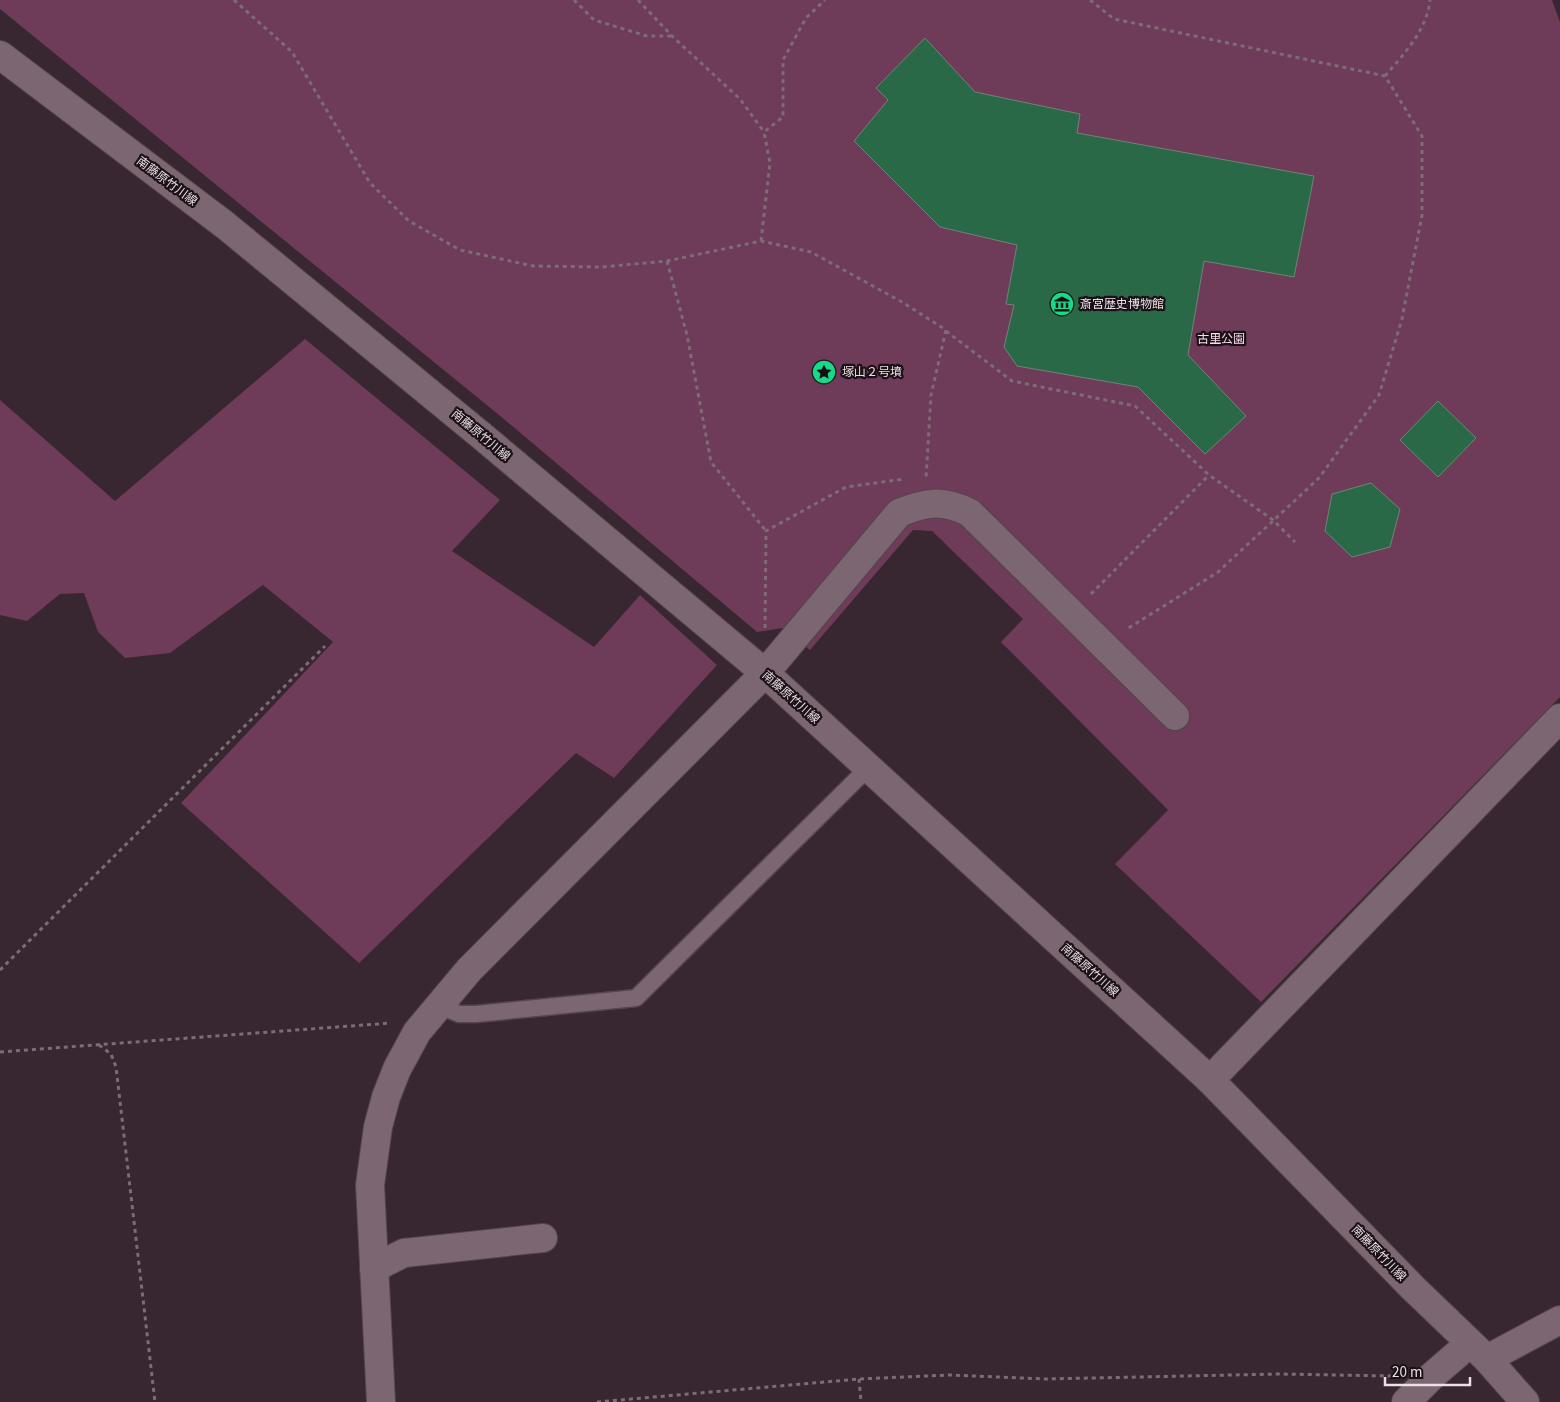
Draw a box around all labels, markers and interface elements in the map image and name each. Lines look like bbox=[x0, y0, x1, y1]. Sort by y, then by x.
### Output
street label: 南藤原竹川線 bbox=[133, 153, 201, 210]
museum icon: 斎宮歴史博物館 bbox=[1049, 291, 1075, 317]
place label: 斎宮歴史博物館 bbox=[1080, 296, 1164, 313]
park label: 古里公園 bbox=[1197, 331, 1245, 348]
place icon: 塚山２号墳 bbox=[811, 359, 837, 385]
place label: 塚山２号墳 bbox=[842, 364, 902, 381]
street label: 南藤原竹川線 bbox=[448, 406, 514, 465]
street label: 南藤原竹川線 bbox=[758, 667, 823, 728]
street label: 南藤原竹川線 bbox=[1057, 940, 1122, 1001]
street label: 南藤原竹川線 bbox=[1348, 1222, 1410, 1285]
scale bar bbox=[1385, 1354, 1470, 1386]
text: 20 m bbox=[1392, 1362, 1422, 1383]

